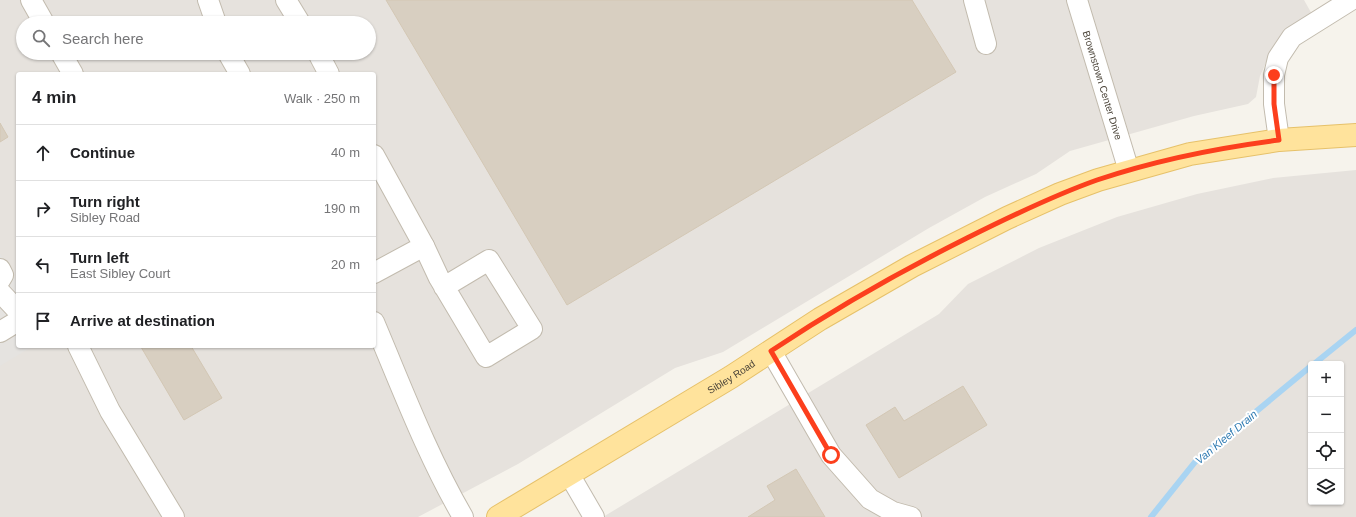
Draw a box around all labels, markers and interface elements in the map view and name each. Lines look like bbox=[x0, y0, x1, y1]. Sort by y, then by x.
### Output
search box bbox=[16, 16, 376, 60]
icon: search bbox=[30, 27, 52, 49]
street label: Brownstown Center Drive bbox=[1081, 29, 1124, 142]
text: Search here bbox=[62, 30, 144, 47]
route end bbox=[1265, 66, 1283, 84]
text: 4 min bbox=[32, 88, 76, 107]
text: Walk · 250 m bbox=[284, 91, 360, 106]
icon: ahead bbox=[32, 142, 54, 164]
text: Continue bbox=[70, 144, 135, 161]
text: 40 m bbox=[331, 145, 360, 160]
text: Turn right bbox=[70, 193, 140, 210]
icon: right bbox=[32, 198, 54, 220]
text: 190 m bbox=[324, 201, 360, 216]
text: Sibley Road bbox=[70, 210, 140, 225]
text: Turn left bbox=[70, 249, 129, 266]
icon: left bbox=[32, 254, 54, 276]
text: 20 m bbox=[331, 257, 360, 272]
text: East Sibley Court bbox=[70, 266, 170, 281]
icon: arrive bbox=[32, 310, 54, 332]
text: Arrive at destination bbox=[70, 312, 215, 329]
street label: Sibley Road bbox=[705, 358, 757, 396]
map controls bbox=[1308, 361, 1344, 505]
button: + bbox=[1308, 361, 1344, 397]
button: − bbox=[1308, 397, 1344, 433]
water label: Van Kleef Drain bbox=[1193, 408, 1259, 466]
button: locate bbox=[1308, 433, 1344, 469]
route start bbox=[822, 446, 840, 464]
button: layers bbox=[1308, 469, 1344, 505]

